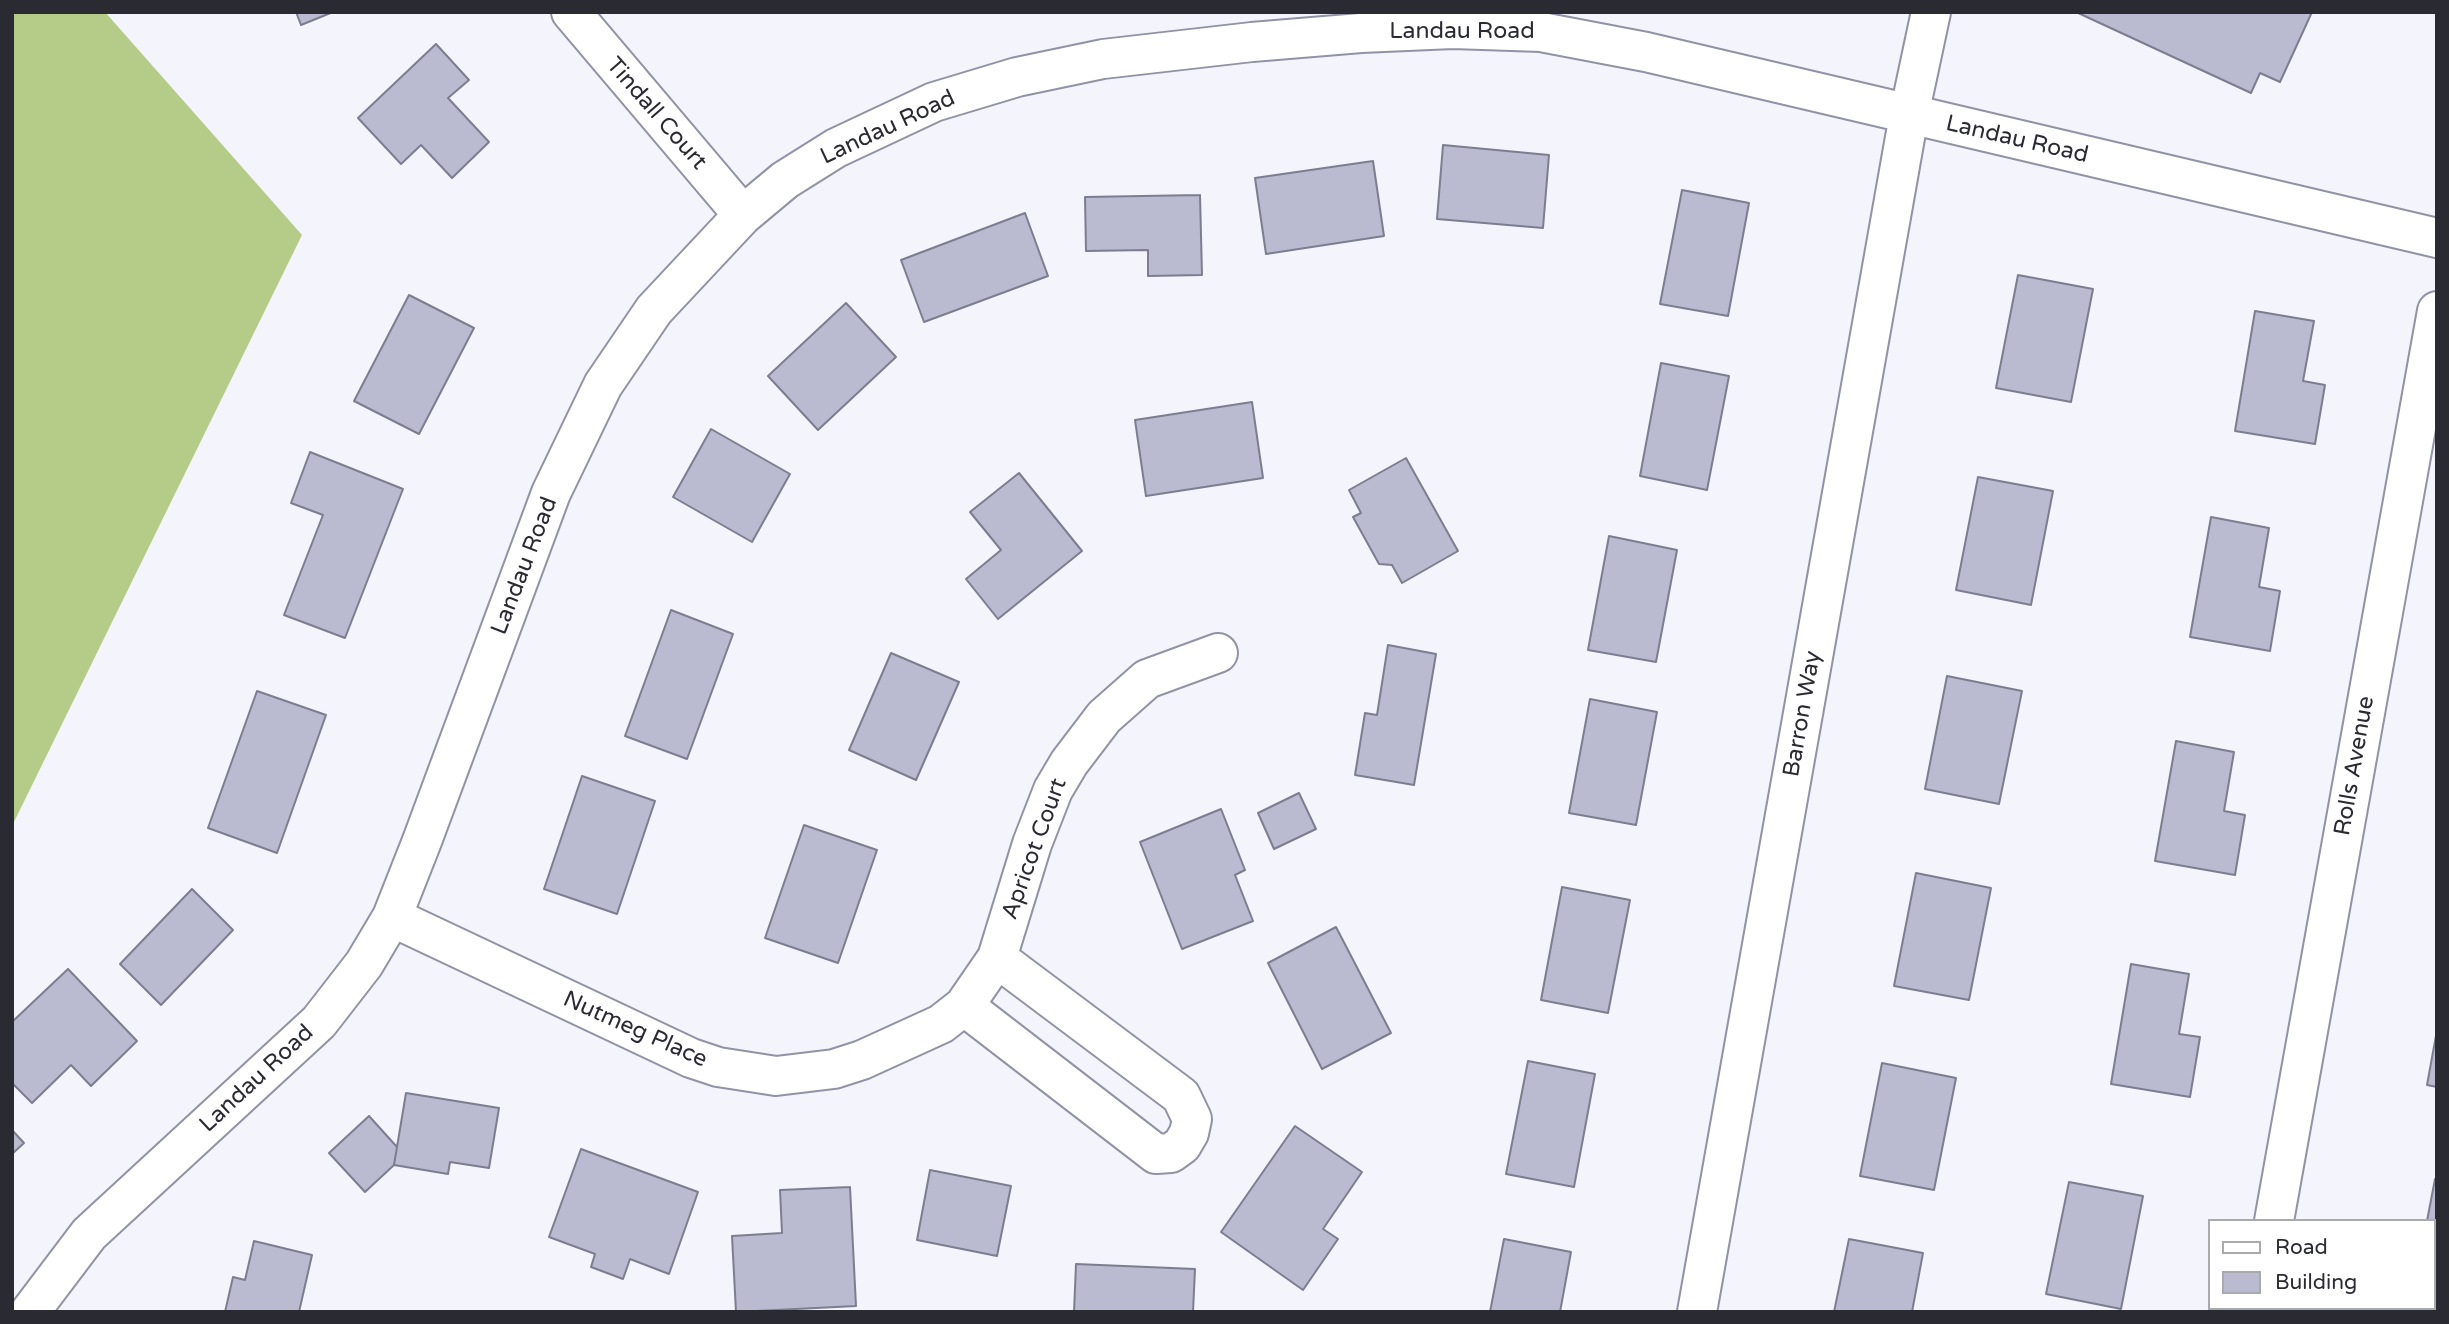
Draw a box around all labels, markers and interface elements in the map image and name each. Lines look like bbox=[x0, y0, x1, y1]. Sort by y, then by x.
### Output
street label: Landau Road bbox=[1389, 18, 1535, 46]
street label: Tindall Court bbox=[600, 52, 712, 176]
street label: Landau Road bbox=[816, 85, 960, 171]
street label: Landau Road bbox=[1943, 110, 2091, 170]
street label: Landau Road bbox=[486, 493, 564, 639]
street label: Barron Way bbox=[1778, 649, 1828, 779]
street label: Rolls Avenue bbox=[2329, 694, 2381, 838]
street label: Apricot Court bbox=[997, 775, 1073, 923]
street label: Nutmeg Place bbox=[559, 986, 711, 1074]
street label: Landau Road bbox=[194, 1019, 320, 1139]
legend bbox=[2208, 1219, 2435, 1310]
text: Road bbox=[2275, 1235, 2328, 1260]
text: Building bbox=[2275, 1270, 2357, 1295]

